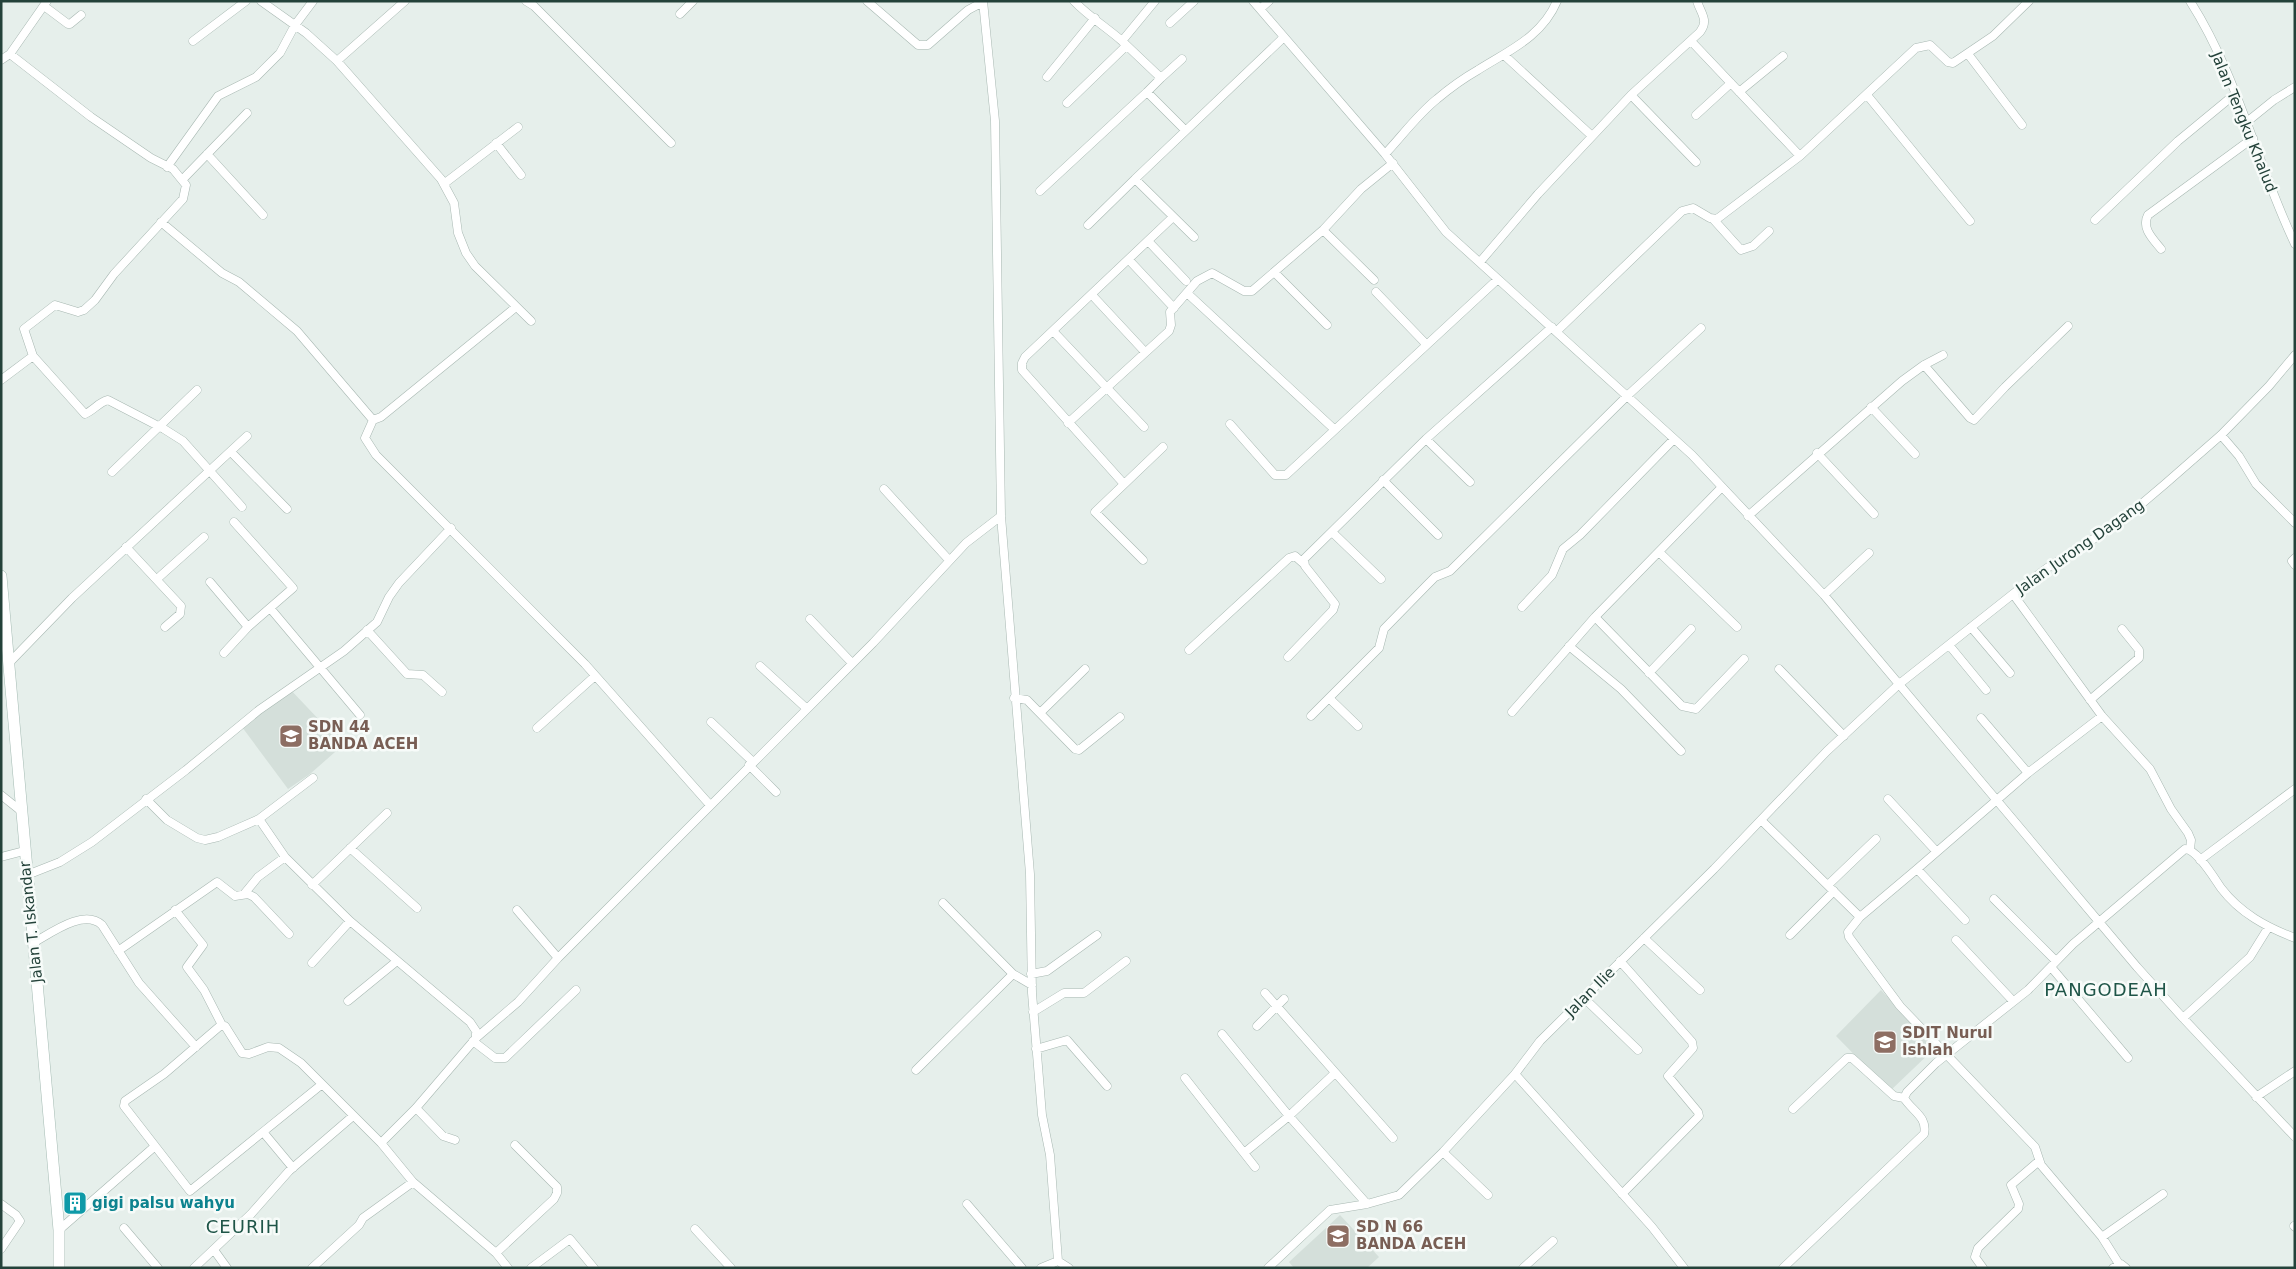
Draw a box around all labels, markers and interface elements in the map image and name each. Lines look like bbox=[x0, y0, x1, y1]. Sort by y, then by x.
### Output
street label: Jalan Tengku Khalud bbox=[2207, 48, 2281, 195]
street label: Jalan Jurong Dagang bbox=[2012, 496, 2148, 599]
place label: SDN 44 BANDA ACEH bbox=[308, 718, 418, 753]
school or university icon: SDN 44 BANDA ACEH bbox=[278, 723, 304, 749]
street label: Jalan T. Iskandar bbox=[16, 859, 46, 985]
street label: Jalan Ilie bbox=[1561, 963, 1619, 1021]
district label: PANGODEAH bbox=[2044, 979, 2168, 1000]
place label: SDIT Nurul Ishlah bbox=[1902, 1024, 1993, 1059]
school or university icon: SDIT Nurul Ishlah bbox=[1872, 1029, 1898, 1055]
building icon: gigi palsu wahyu bbox=[62, 1190, 88, 1216]
place label: gigi palsu wahyu bbox=[92, 1194, 235, 1212]
district label: CEURIH bbox=[206, 1216, 280, 1237]
place label: SD N 66 BANDA ACEH bbox=[1356, 1218, 1466, 1253]
school or university icon: SD N 66 BANDA ACEH bbox=[1325, 1223, 1351, 1249]

